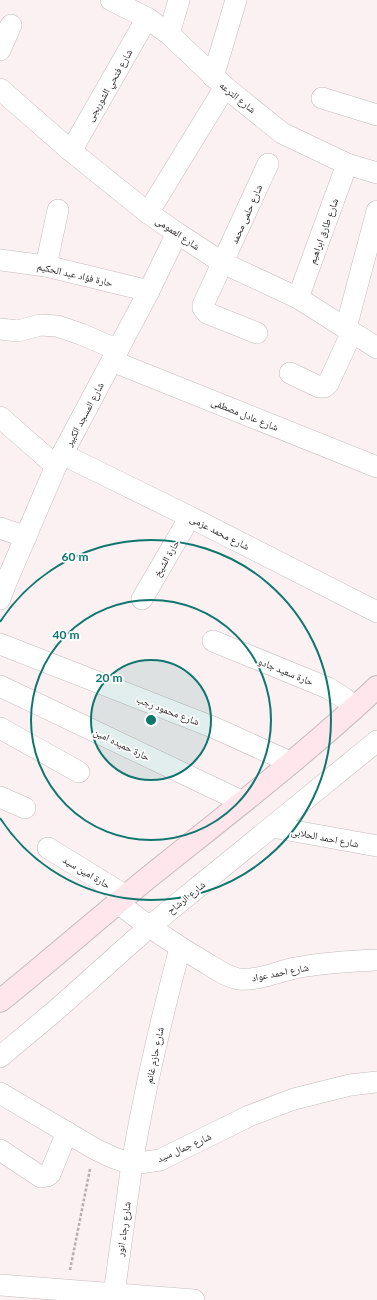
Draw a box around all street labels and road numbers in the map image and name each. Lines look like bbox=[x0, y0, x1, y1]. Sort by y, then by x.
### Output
street label: شارع فتحي الشوربجى bbox=[83, 46, 137, 125]
street label: شارع الترعه bbox=[217, 79, 259, 116]
street label: شارع حلمى محمد bbox=[227, 182, 266, 246]
street label: شارع طارق ابراهيم bbox=[306, 196, 342, 266]
street label: شارع العمومى bbox=[153, 214, 203, 253]
street label: حارة فؤاد عبد الحكيم bbox=[36, 259, 115, 291]
street label: شارع المسجد الكبير bbox=[62, 380, 107, 449]
street label: شارع عادل مصطفى bbox=[209, 395, 281, 434]
street label: شارع محمد عزمى bbox=[188, 512, 252, 553]
street label: حارة الشيخ bbox=[151, 537, 183, 579]
street label: حارة سعيد جادو bbox=[256, 654, 316, 688]
street label: شارع محمود رجب bbox=[134, 692, 202, 729]
street label: حارة حميده امين bbox=[91, 725, 153, 764]
street label: شارع احمد الحلابى bbox=[290, 825, 360, 850]
street label: حارة امين سيد bbox=[61, 853, 113, 892]
street label: شارع الرشاح bbox=[165, 878, 208, 917]
street label: شارع احمد عواد bbox=[250, 960, 310, 984]
street label: شارع حازم غانم bbox=[142, 1025, 168, 1085]
street label: شارع جمال سيد bbox=[155, 1130, 214, 1165]
street label: شارع رجاء انور bbox=[113, 1201, 134, 1258]

